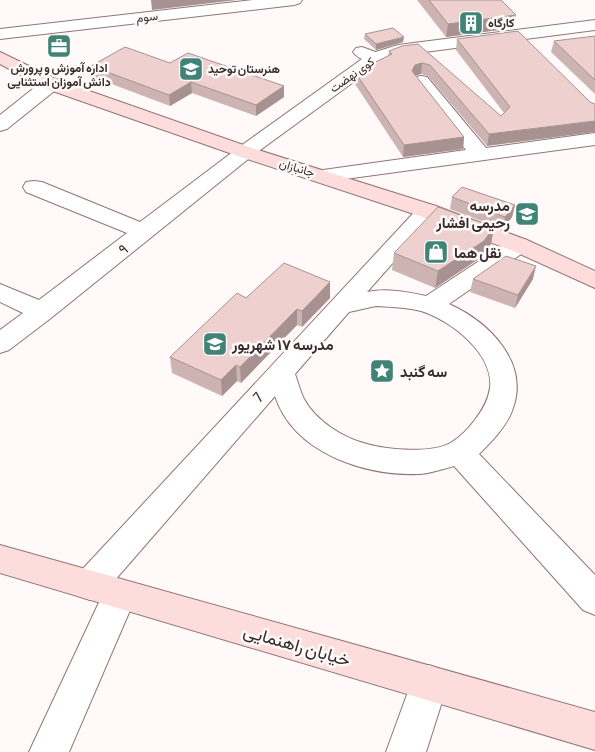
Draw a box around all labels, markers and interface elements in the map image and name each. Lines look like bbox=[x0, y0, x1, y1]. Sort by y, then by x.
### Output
street label: سوم bbox=[135, 9, 159, 26]
building icon: کارگاه bbox=[458, 10, 484, 36]
place label: کارگاه bbox=[488, 16, 515, 31]
office icon: اداره آموزش و پرورش دانش آموزان استثنایی bbox=[46, 33, 72, 59]
street label: کوی نهضت bbox=[327, 54, 378, 96]
school or university icon: هنرستان توحید bbox=[178, 56, 204, 82]
place label: اداره آموزش و پرورش دانش آموزان استثنایی bbox=[7, 61, 111, 90]
place label: هنرستان توحید bbox=[208, 62, 280, 77]
street label: جانبازان bbox=[277, 156, 316, 181]
place label: مدرسه رحیمی افشار bbox=[435, 197, 510, 232]
school or university icon: مدرسه رحیمی افشار bbox=[514, 201, 540, 227]
shop icon: نقل هما bbox=[423, 239, 449, 265]
street label: ۹ bbox=[115, 240, 131, 258]
place label: نقل هما bbox=[454, 244, 501, 262]
school or university icon: مدرسه ۱۷ شهریور bbox=[202, 331, 228, 357]
place label: مدرسه ۱۷ شهریور bbox=[231, 336, 334, 354]
place icon: سه گنبد bbox=[369, 358, 395, 384]
place label: سه گنبد bbox=[400, 363, 447, 381]
street label: 7 bbox=[249, 389, 267, 405]
street label: خیابان راهنمایی bbox=[241, 620, 353, 671]

